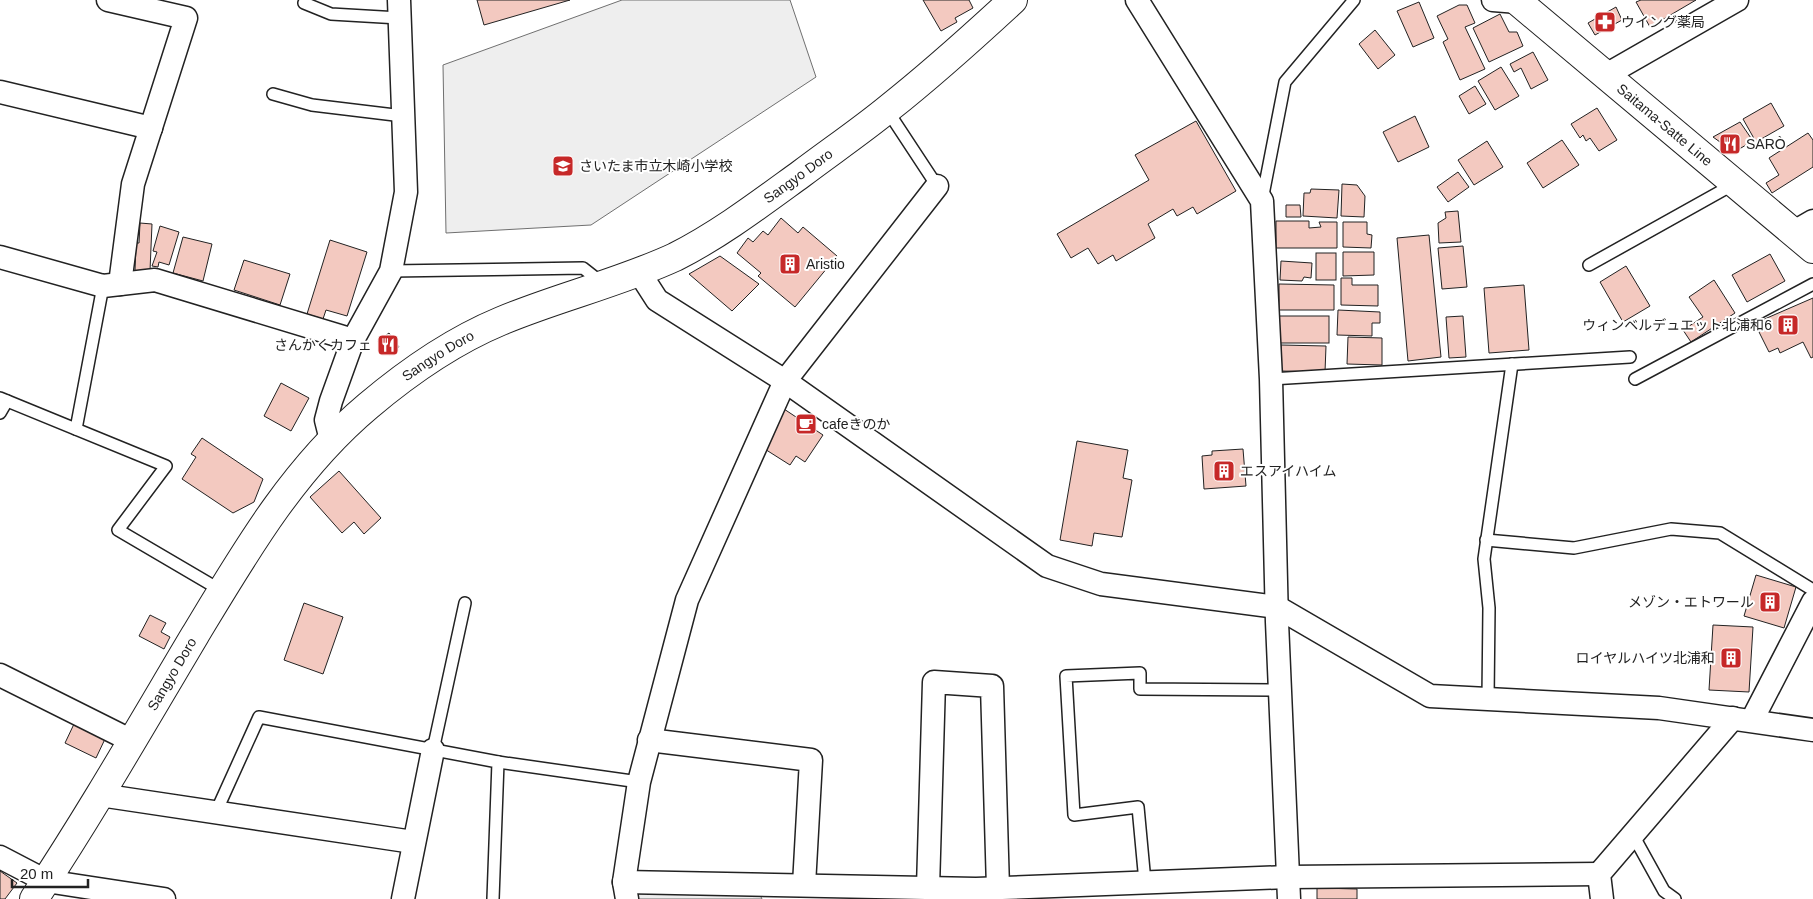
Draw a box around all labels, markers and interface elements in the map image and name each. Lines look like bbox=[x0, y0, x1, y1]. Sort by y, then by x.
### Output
pharmacy icon: ウイング薬局 bbox=[1593, 10, 1617, 34]
place label: ウイング薬局 bbox=[1621, 14, 1705, 30]
street label: Saitama-Satte Line bbox=[1614, 80, 1716, 169]
restaurant icon: SARÒ bbox=[1718, 132, 1742, 156]
place label: SARÒ bbox=[1746, 136, 1786, 152]
street label: Sangyo Doro bbox=[761, 145, 836, 207]
school or university icon: さいたま市立木崎小学校 bbox=[551, 154, 575, 178]
place label: さいたま市立木崎小学校 bbox=[579, 158, 733, 174]
building icon: Aristio bbox=[778, 252, 802, 276]
place label: Aristio bbox=[806, 256, 845, 272]
building icon: ウィンベルデュエット北浦和6 bbox=[1776, 313, 1800, 337]
place label: ウィンベルデュエット北浦和6 bbox=[1582, 317, 1772, 333]
street label: Sangyo Doro bbox=[399, 327, 477, 384]
restaurant icon: さんかくカフェ bbox=[376, 333, 400, 357]
place label: さんかくカフェ bbox=[274, 337, 372, 353]
cafe icon: cafeきのか bbox=[794, 412, 818, 436]
place label: cafeきのか bbox=[822, 416, 890, 432]
building icon: エスアイハイム bbox=[1212, 459, 1236, 483]
place label: エスアイハイム bbox=[1240, 463, 1336, 479]
building icon: メゾン・エトワール bbox=[1758, 590, 1782, 614]
place label: メゾン・エトワール bbox=[1628, 594, 1754, 610]
street label: Sangyo Doro bbox=[144, 634, 200, 713]
building icon: ロイヤルハイツ北浦和 bbox=[1719, 646, 1743, 670]
place label: ロイヤルハイツ北浦和 bbox=[1576, 650, 1715, 666]
scale bar bbox=[12, 856, 89, 888]
text: 20 m bbox=[20, 865, 53, 882]

